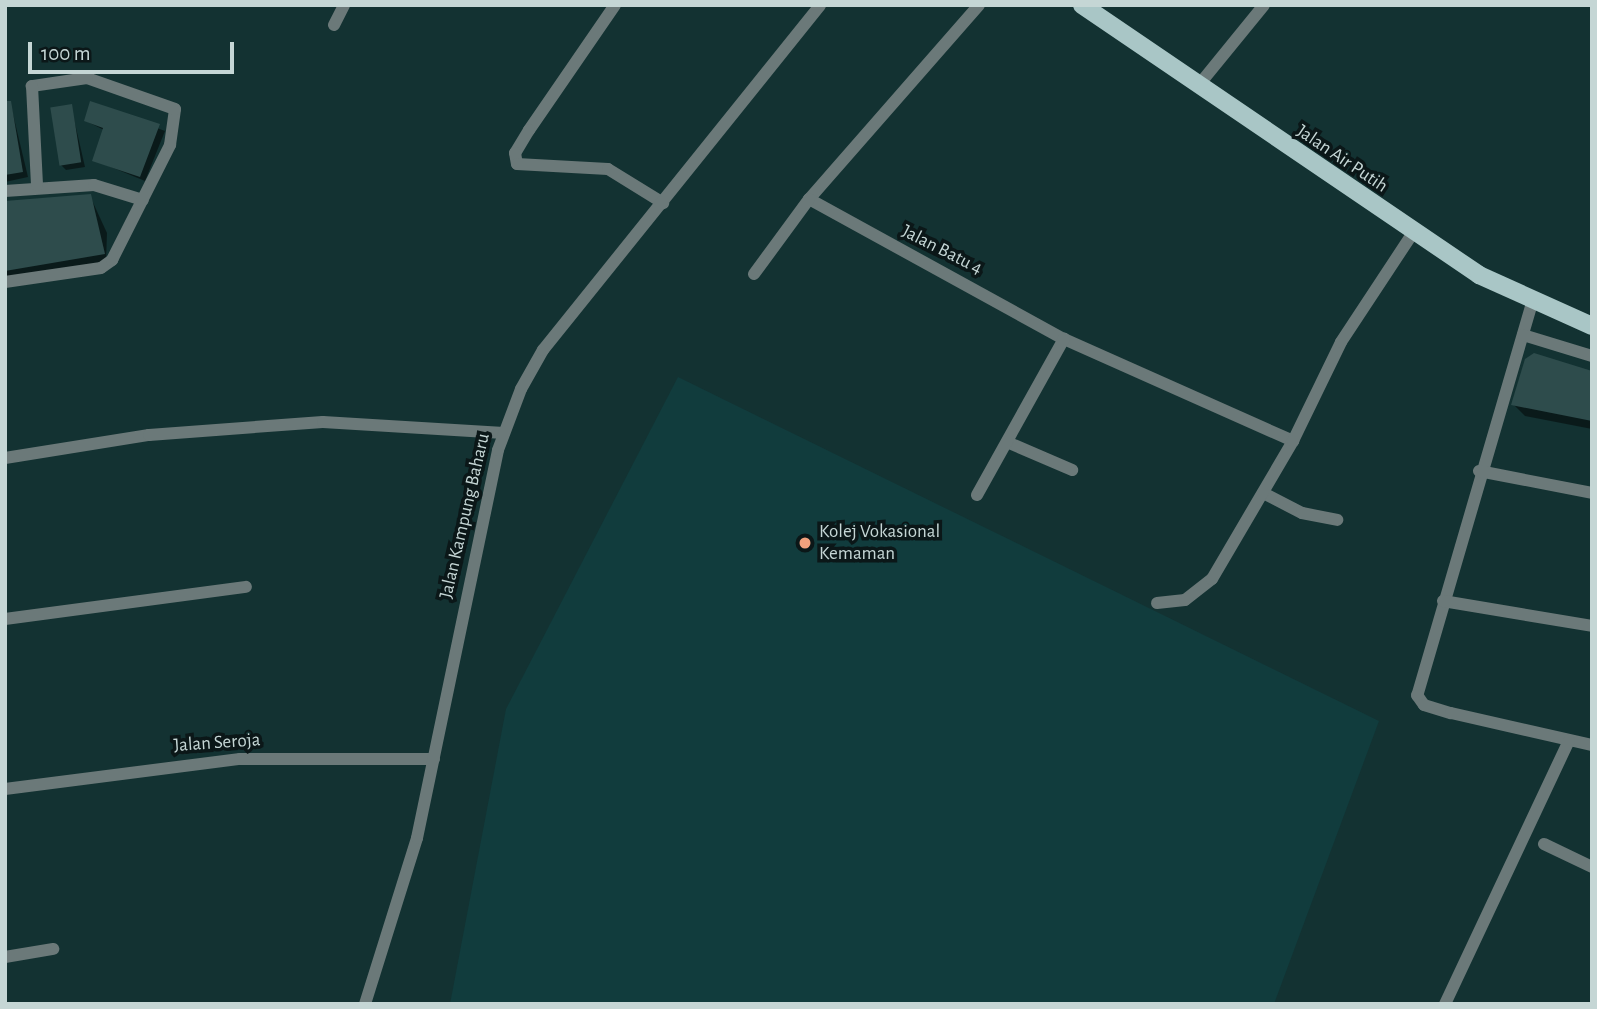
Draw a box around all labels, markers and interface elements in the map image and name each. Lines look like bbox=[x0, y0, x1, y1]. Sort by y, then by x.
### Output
scale bar bbox=[32, 28, 238, 72]
text: 100 m bbox=[41, 43, 91, 64]
street label: Jalan Air Putih bbox=[1292, 120, 1392, 198]
street label: Jalan Batu 4 bbox=[898, 220, 986, 280]
street label: Jalan Kampung Baharu bbox=[435, 431, 495, 601]
place label: Kolej Vokasional Kemaman bbox=[819, 521, 940, 565]
marker: Kolej Vokasional Kemaman bbox=[797, 535, 813, 551]
street label: Jalan Seroja bbox=[173, 729, 261, 757]

